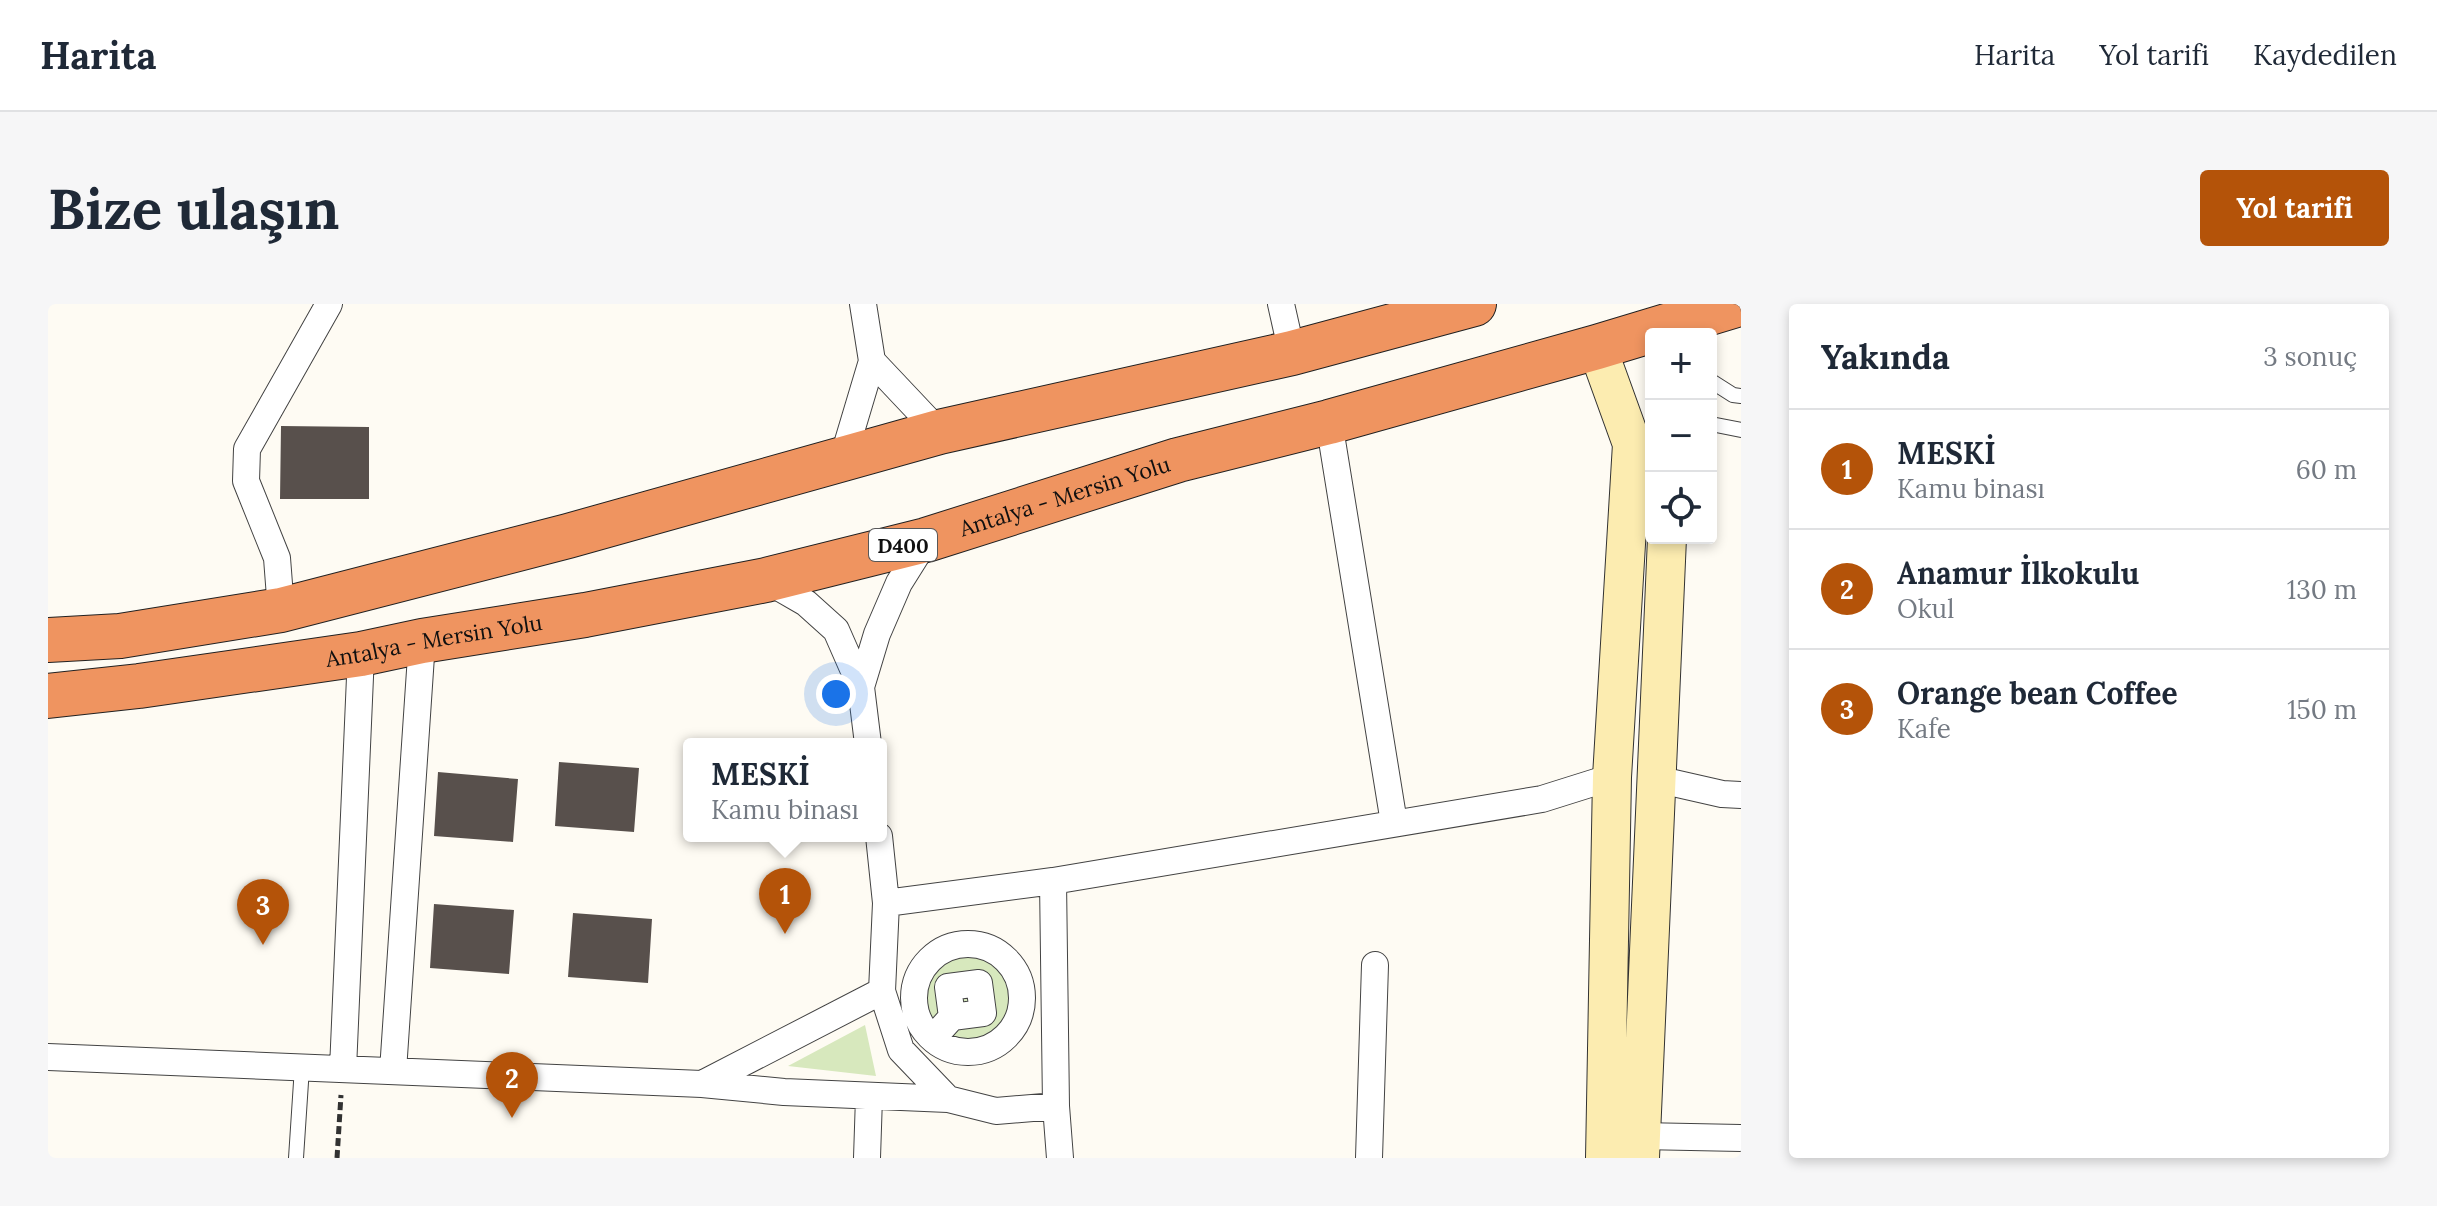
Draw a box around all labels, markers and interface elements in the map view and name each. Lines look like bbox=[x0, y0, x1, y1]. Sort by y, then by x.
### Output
text: Harita bbox=[40, 31, 156, 79]
text: Harita bbox=[1974, 37, 2055, 73]
text: Yol tarifi bbox=[2099, 37, 2209, 73]
text: Kaydedilen bbox=[2253, 37, 2397, 73]
button: Yol tarifi bbox=[2200, 170, 2389, 246]
text: Bize ulaşın bbox=[48, 173, 340, 244]
map controls bbox=[1645, 328, 1717, 544]
button: + bbox=[1645, 328, 1717, 400]
text: Yakında bbox=[1821, 335, 1950, 378]
text: 3 sonuç bbox=[2263, 340, 2357, 373]
button: − bbox=[1645, 400, 1717, 472]
text: MESKİ bbox=[1897, 434, 1996, 472]
street label: Antalya - Mersin Yolu bbox=[955, 449, 1173, 543]
text: 1 bbox=[1842, 453, 1852, 486]
text: 60 m bbox=[2296, 453, 2357, 486]
button: locate bbox=[1645, 472, 1717, 544]
text: Kamu binası bbox=[1897, 472, 2045, 505]
road number: D400 bbox=[869, 529, 937, 561]
text: Anamur İlkokulu bbox=[1897, 554, 2139, 592]
text: 2 bbox=[1840, 573, 1854, 606]
text: 130 m bbox=[2287, 573, 2357, 606]
text: Okul bbox=[1897, 592, 1954, 625]
street label: Antalya - Mersin Yolu bbox=[323, 608, 544, 673]
your location bbox=[816, 674, 856, 714]
text: Orange bean Coffee bbox=[1897, 674, 2178, 712]
text: 3 bbox=[1840, 693, 1854, 726]
text: 150 m bbox=[2287, 693, 2357, 726]
text: Kafe bbox=[1897, 712, 1951, 745]
popup bbox=[683, 738, 887, 842]
text: MESKİ bbox=[711, 755, 810, 793]
text: Kamu binası bbox=[711, 793, 859, 826]
pin: 1 bbox=[759, 868, 811, 934]
pin: 3 bbox=[237, 879, 289, 945]
pin: 2 bbox=[486, 1052, 538, 1118]

